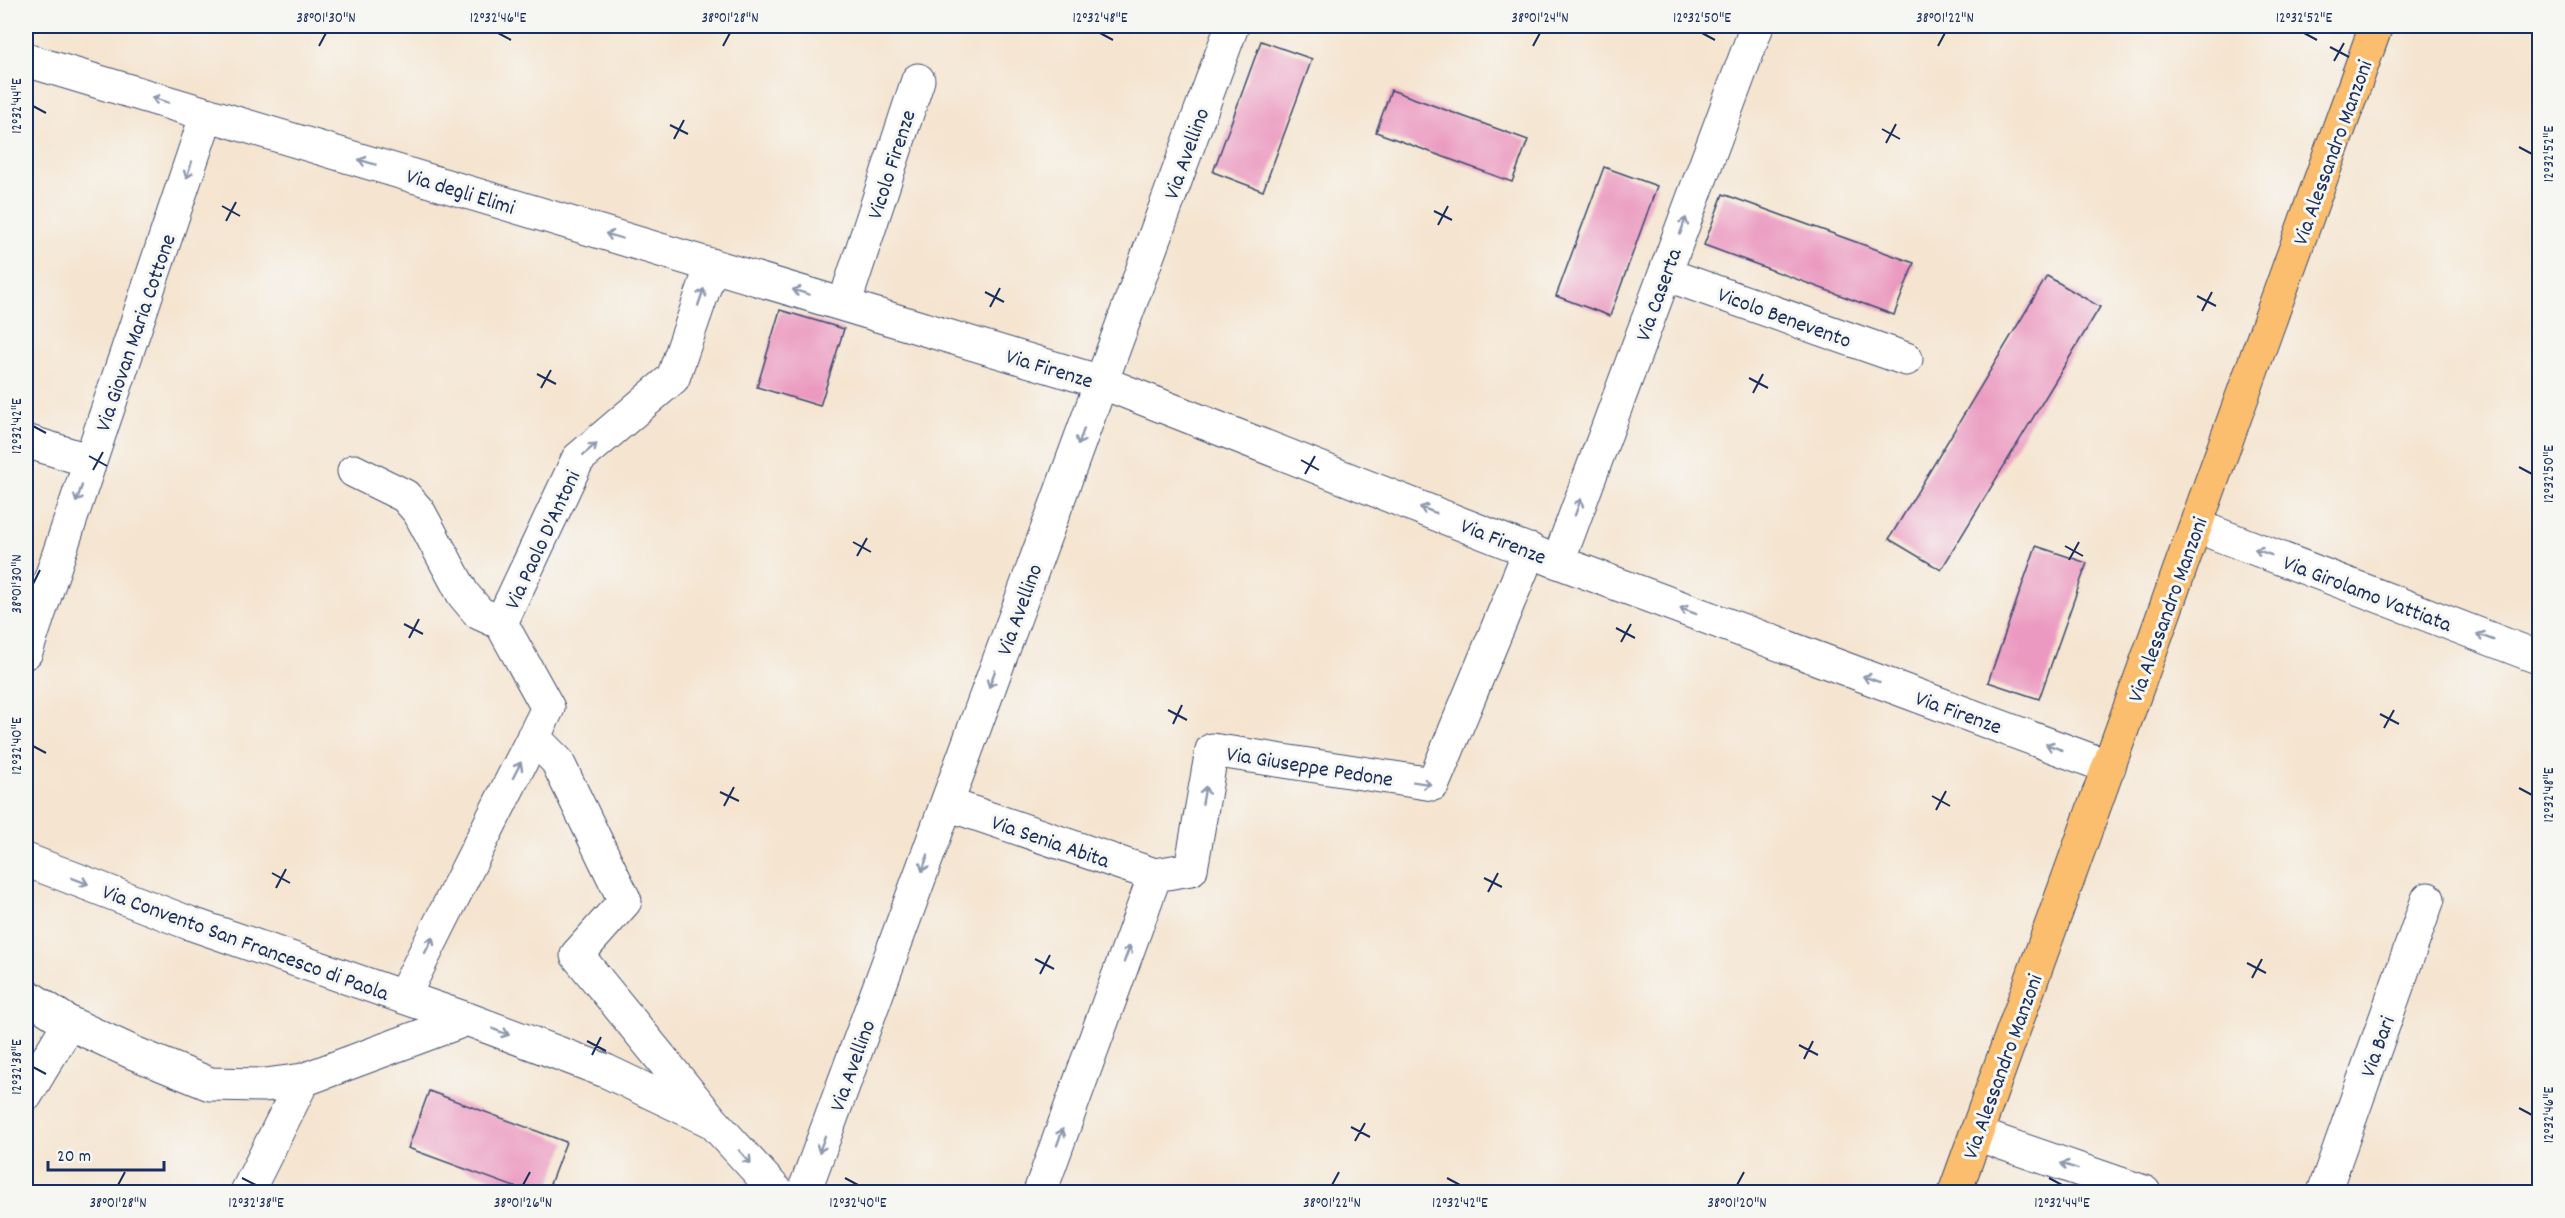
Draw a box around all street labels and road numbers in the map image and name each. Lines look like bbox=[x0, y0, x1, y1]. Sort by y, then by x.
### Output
street label: Via Alessandro Manzoni bbox=[2286, 56, 2382, 250]
street label: Via Avellino bbox=[1157, 104, 1219, 204]
street label: Vicolo Firenze bbox=[861, 106, 926, 224]
street label: Via degli Elimi bbox=[402, 162, 518, 225]
street label: Via Giovan Maria Cottone bbox=[89, 230, 186, 436]
street label: Via Caserta bbox=[1629, 244, 1692, 346]
street label: Vicolo Benevento bbox=[1713, 281, 1855, 358]
street label: Via Firenze bbox=[1001, 342, 1096, 398]
street label: Via Paolo D'Antoni bbox=[498, 466, 590, 615]
street label: Via Firenze bbox=[1455, 512, 1550, 574]
street label: Via Alessandro Manzoni bbox=[2121, 513, 2217, 707]
street label: Via Girolamo Vattiata bbox=[2278, 549, 2456, 642]
street label: Via Avellino bbox=[990, 560, 1052, 660]
street label: Via Firenze bbox=[1910, 684, 2005, 744]
street label: Via Giuseppe Pedone bbox=[1224, 740, 1395, 797]
street label: Via Senia Abita bbox=[987, 809, 1114, 878]
street label: Via Convento San Francesco di Paola bbox=[97, 878, 393, 1011]
street label: Via Alessandro Manzoni bbox=[1956, 970, 2052, 1164]
street label: Via Bari bbox=[2354, 1012, 2405, 1082]
street label: Via Avellino bbox=[823, 1016, 885, 1116]

